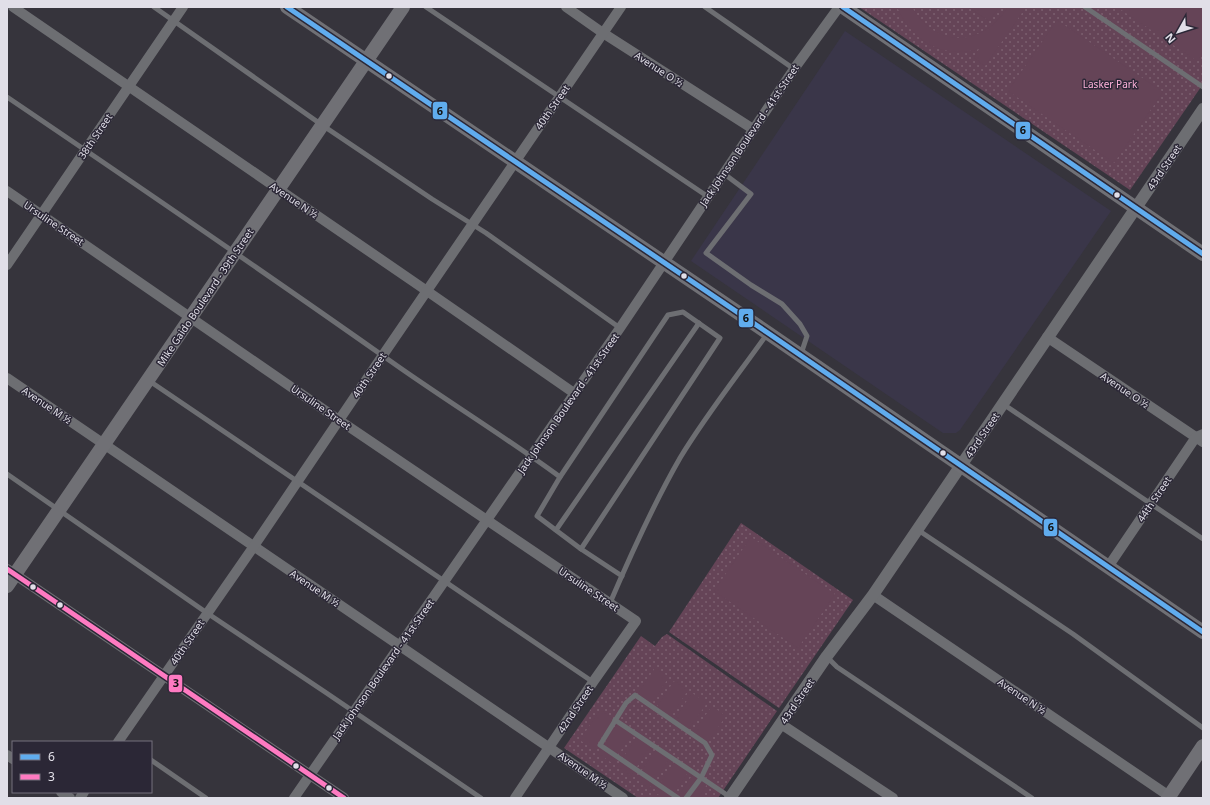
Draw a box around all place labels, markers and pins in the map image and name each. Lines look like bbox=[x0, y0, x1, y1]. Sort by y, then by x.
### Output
unlabelled marker bbox=[384, 71, 394, 81]
unlabelled marker bbox=[1112, 190, 1122, 200]
unlabelled marker bbox=[679, 271, 689, 281]
unlabelled marker bbox=[938, 448, 948, 458]
unlabelled marker bbox=[28, 582, 38, 592]
unlabelled marker bbox=[55, 600, 65, 610]
unlabelled marker bbox=[291, 761, 301, 771]
unlabelled marker bbox=[324, 783, 334, 793]

